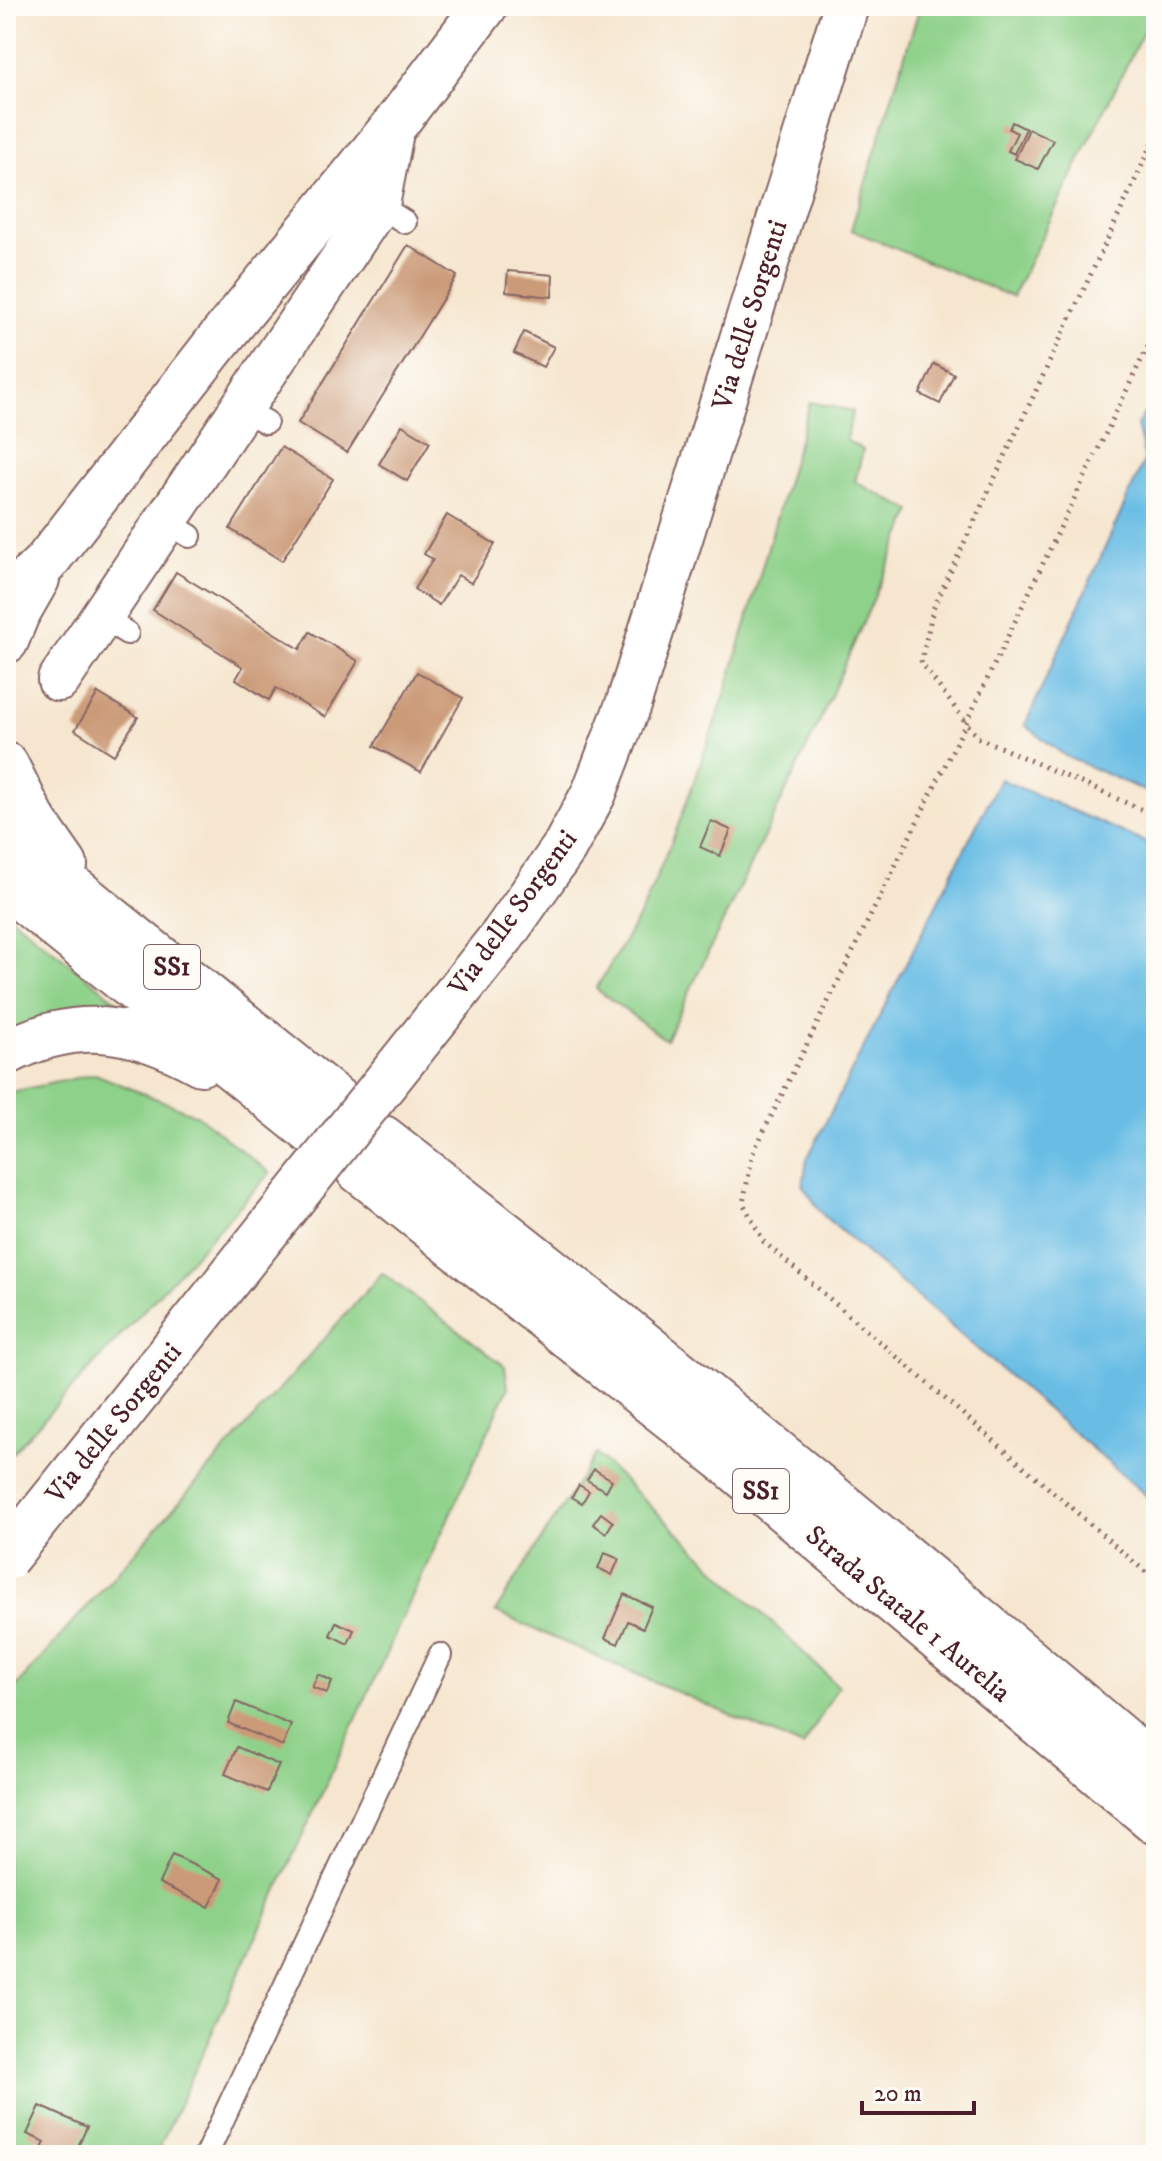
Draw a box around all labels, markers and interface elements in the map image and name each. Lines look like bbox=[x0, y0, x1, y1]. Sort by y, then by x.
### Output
street label: Via delle Sorgenti bbox=[704, 216, 796, 415]
street label: Via delle Sorgenti bbox=[440, 823, 585, 1004]
road number: SS1 bbox=[144, 945, 200, 989]
street label: Via delle Sorgenti bbox=[38, 1335, 190, 1511]
road number: SS1 bbox=[733, 1469, 789, 1513]
street label: Strada Statale 1 Aurelia bbox=[798, 1518, 1018, 1710]
scale bar bbox=[862, 2065, 974, 2115]
text: 20 m bbox=[874, 2079, 922, 2109]

